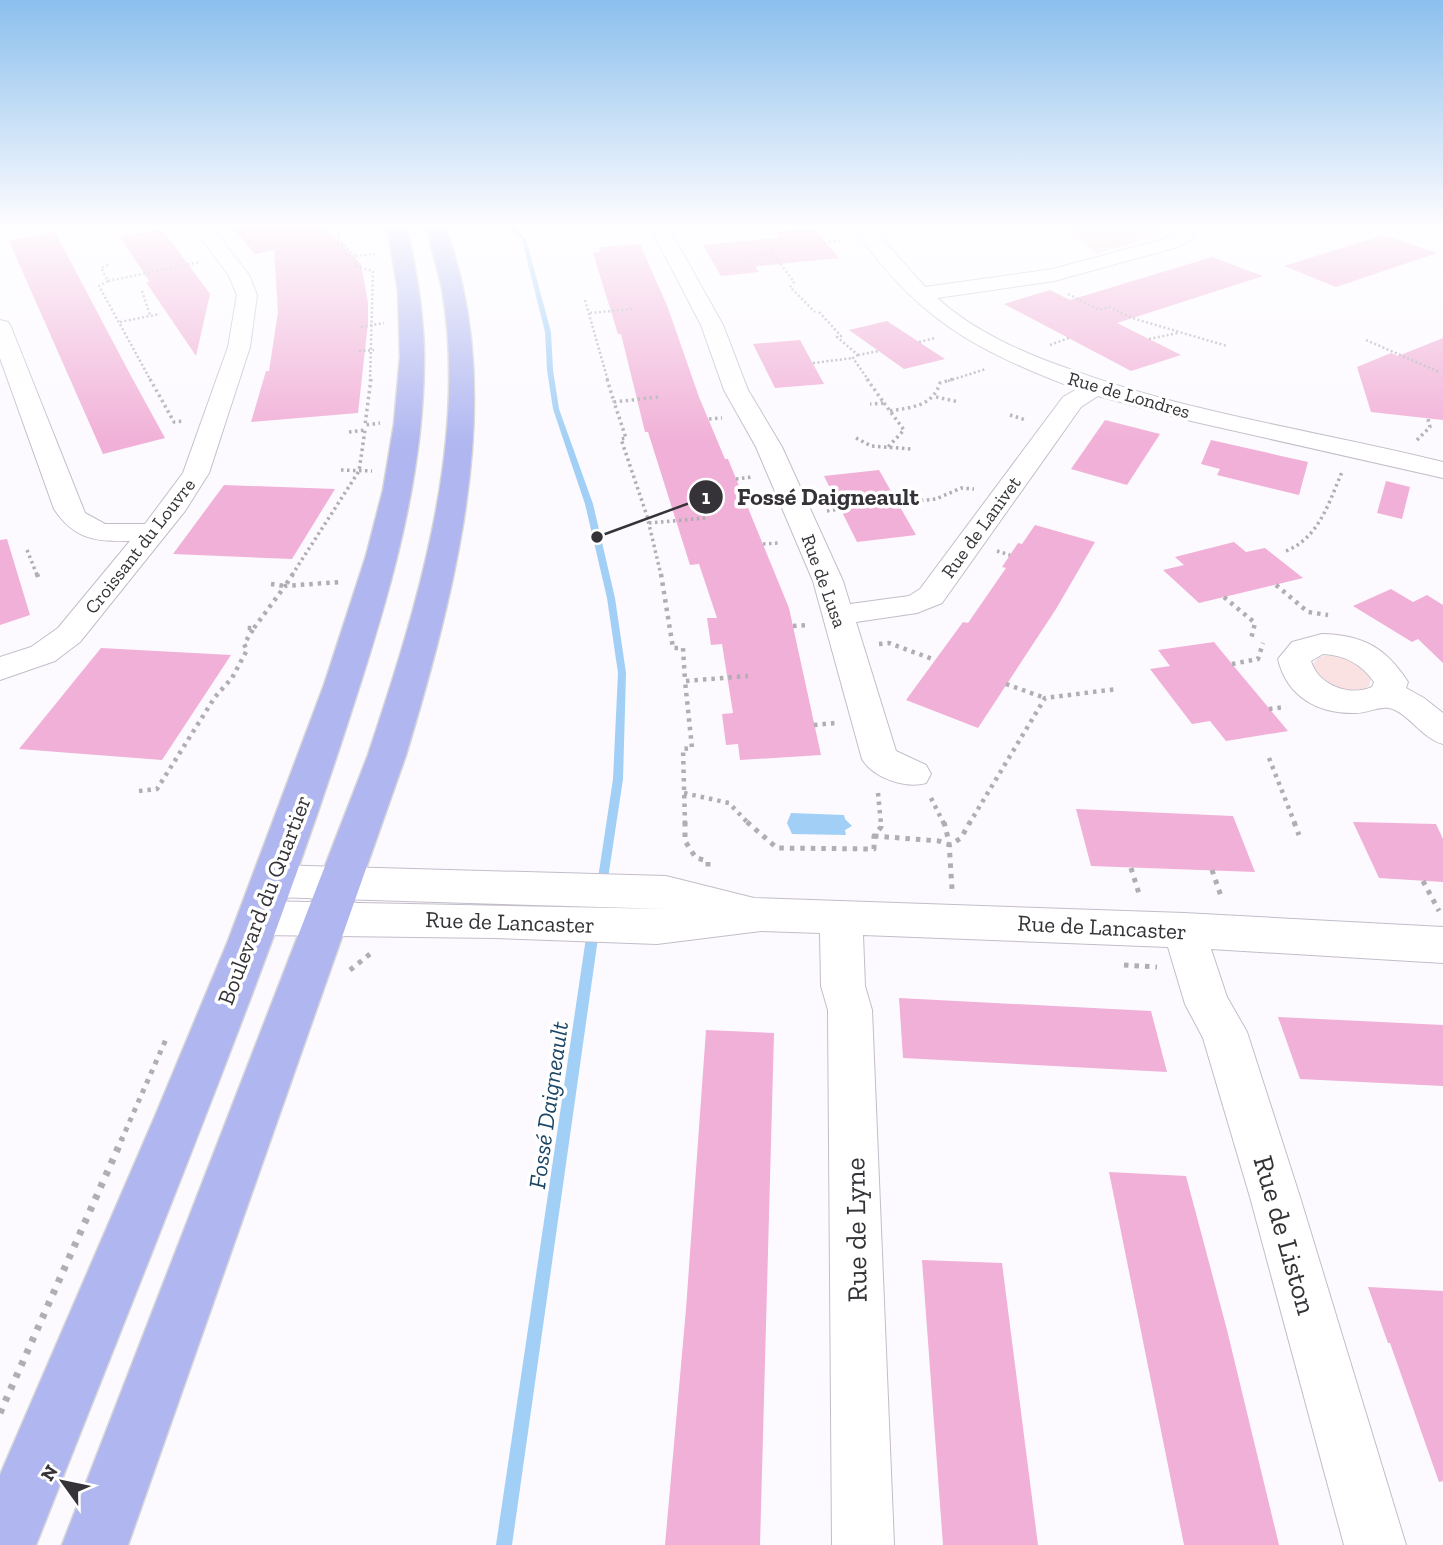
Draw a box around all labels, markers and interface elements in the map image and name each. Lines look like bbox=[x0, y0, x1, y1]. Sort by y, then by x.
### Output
street label: Rue de Londres bbox=[1065, 367, 1193, 423]
street label: Rue de Lanivet bbox=[936, 472, 1026, 582]
street label: Croissant du Louvre bbox=[80, 474, 200, 618]
callout: Fossé Daigneault bbox=[688, 474, 933, 519]
text: Fossé Daigneault bbox=[737, 482, 919, 511]
text: 1 bbox=[702, 484, 711, 509]
street label: Rue de Lusa bbox=[796, 531, 852, 631]
street label: Boulevard du Quartier bbox=[211, 791, 317, 1009]
street label: Rue de Lancaster bbox=[425, 905, 595, 939]
street label: Rue de Lancaster bbox=[1017, 909, 1187, 945]
water label: Fossé Daigneault bbox=[522, 1019, 574, 1191]
street label: Rue de Liston bbox=[1247, 1152, 1323, 1318]
street label: Rue de Lyne bbox=[838, 1157, 874, 1303]
north arrow bbox=[28, 1447, 98, 1517]
text: N bbox=[36, 1461, 63, 1485]

